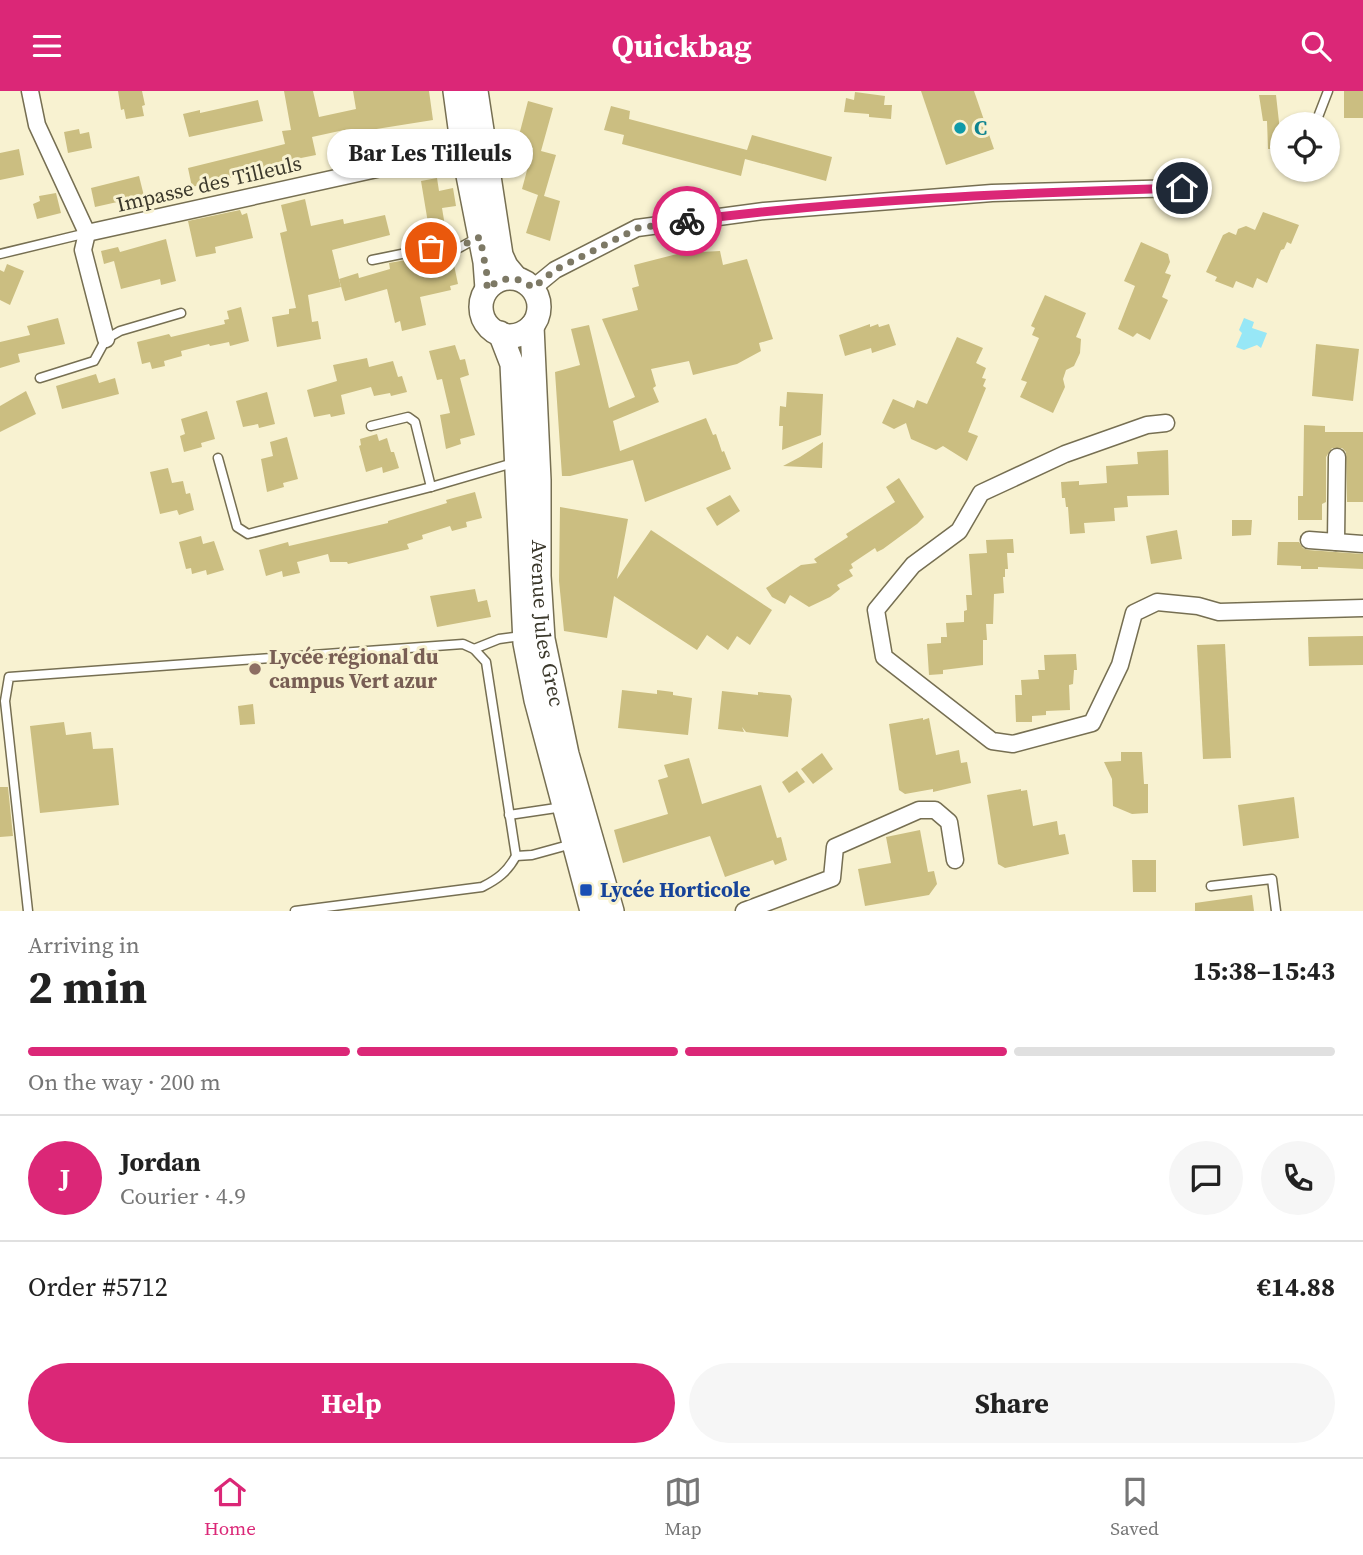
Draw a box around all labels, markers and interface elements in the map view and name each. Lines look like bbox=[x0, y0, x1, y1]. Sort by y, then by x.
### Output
text: Quickbag bbox=[611, 24, 752, 68]
icon: menu bbox=[28, 27, 66, 65]
icon: search bbox=[1297, 27, 1335, 65]
map controls bbox=[1270, 112, 1340, 182]
button: locate bbox=[1270, 112, 1340, 182]
place label: C bbox=[974, 113, 987, 142]
marker: C bbox=[952, 120, 968, 136]
callout: Bar Les Tilleuls bbox=[328, 129, 534, 178]
text: Bar Les Tilleuls bbox=[348, 137, 512, 169]
street label: Impasse des Tilleuls bbox=[113, 148, 304, 219]
pin bbox=[1152, 158, 1212, 218]
icon: home bbox=[1163, 169, 1201, 207]
courier bbox=[652, 186, 722, 256]
icon: bike bbox=[668, 202, 706, 240]
pin bbox=[401, 218, 461, 278]
icon: bag bbox=[412, 229, 450, 267]
street label: Avenue Jules Grec bbox=[525, 540, 572, 709]
place label: Lycée régional du campus Vert azur bbox=[269, 642, 439, 695]
marker: Lycée régional du campus Vert azur bbox=[247, 661, 263, 677]
place label: Lycée Horticole bbox=[600, 875, 750, 904]
marker: Lycée Horticole bbox=[578, 882, 594, 898]
text: Arriving in bbox=[28, 929, 140, 961]
text: 15:38–15:43 bbox=[1193, 953, 1335, 989]
text: 2 min bbox=[28, 955, 147, 1018]
text: On the way · 200 m bbox=[28, 1066, 221, 1098]
button: chat bbox=[1169, 1141, 1243, 1215]
button: phone bbox=[1261, 1141, 1335, 1215]
text: Jordan bbox=[120, 1144, 201, 1180]
text: J bbox=[60, 1160, 70, 1196]
text: Courier · 4.9 bbox=[120, 1180, 246, 1212]
text: Order #5712 bbox=[28, 1269, 168, 1305]
text: €14.88 bbox=[1257, 1269, 1335, 1305]
button: Help bbox=[28, 1363, 675, 1443]
button: Share bbox=[689, 1363, 1335, 1443]
tab: Home bbox=[204, 1473, 256, 1541]
tab: Map bbox=[664, 1473, 702, 1541]
tab: Saved bbox=[1110, 1473, 1159, 1541]

